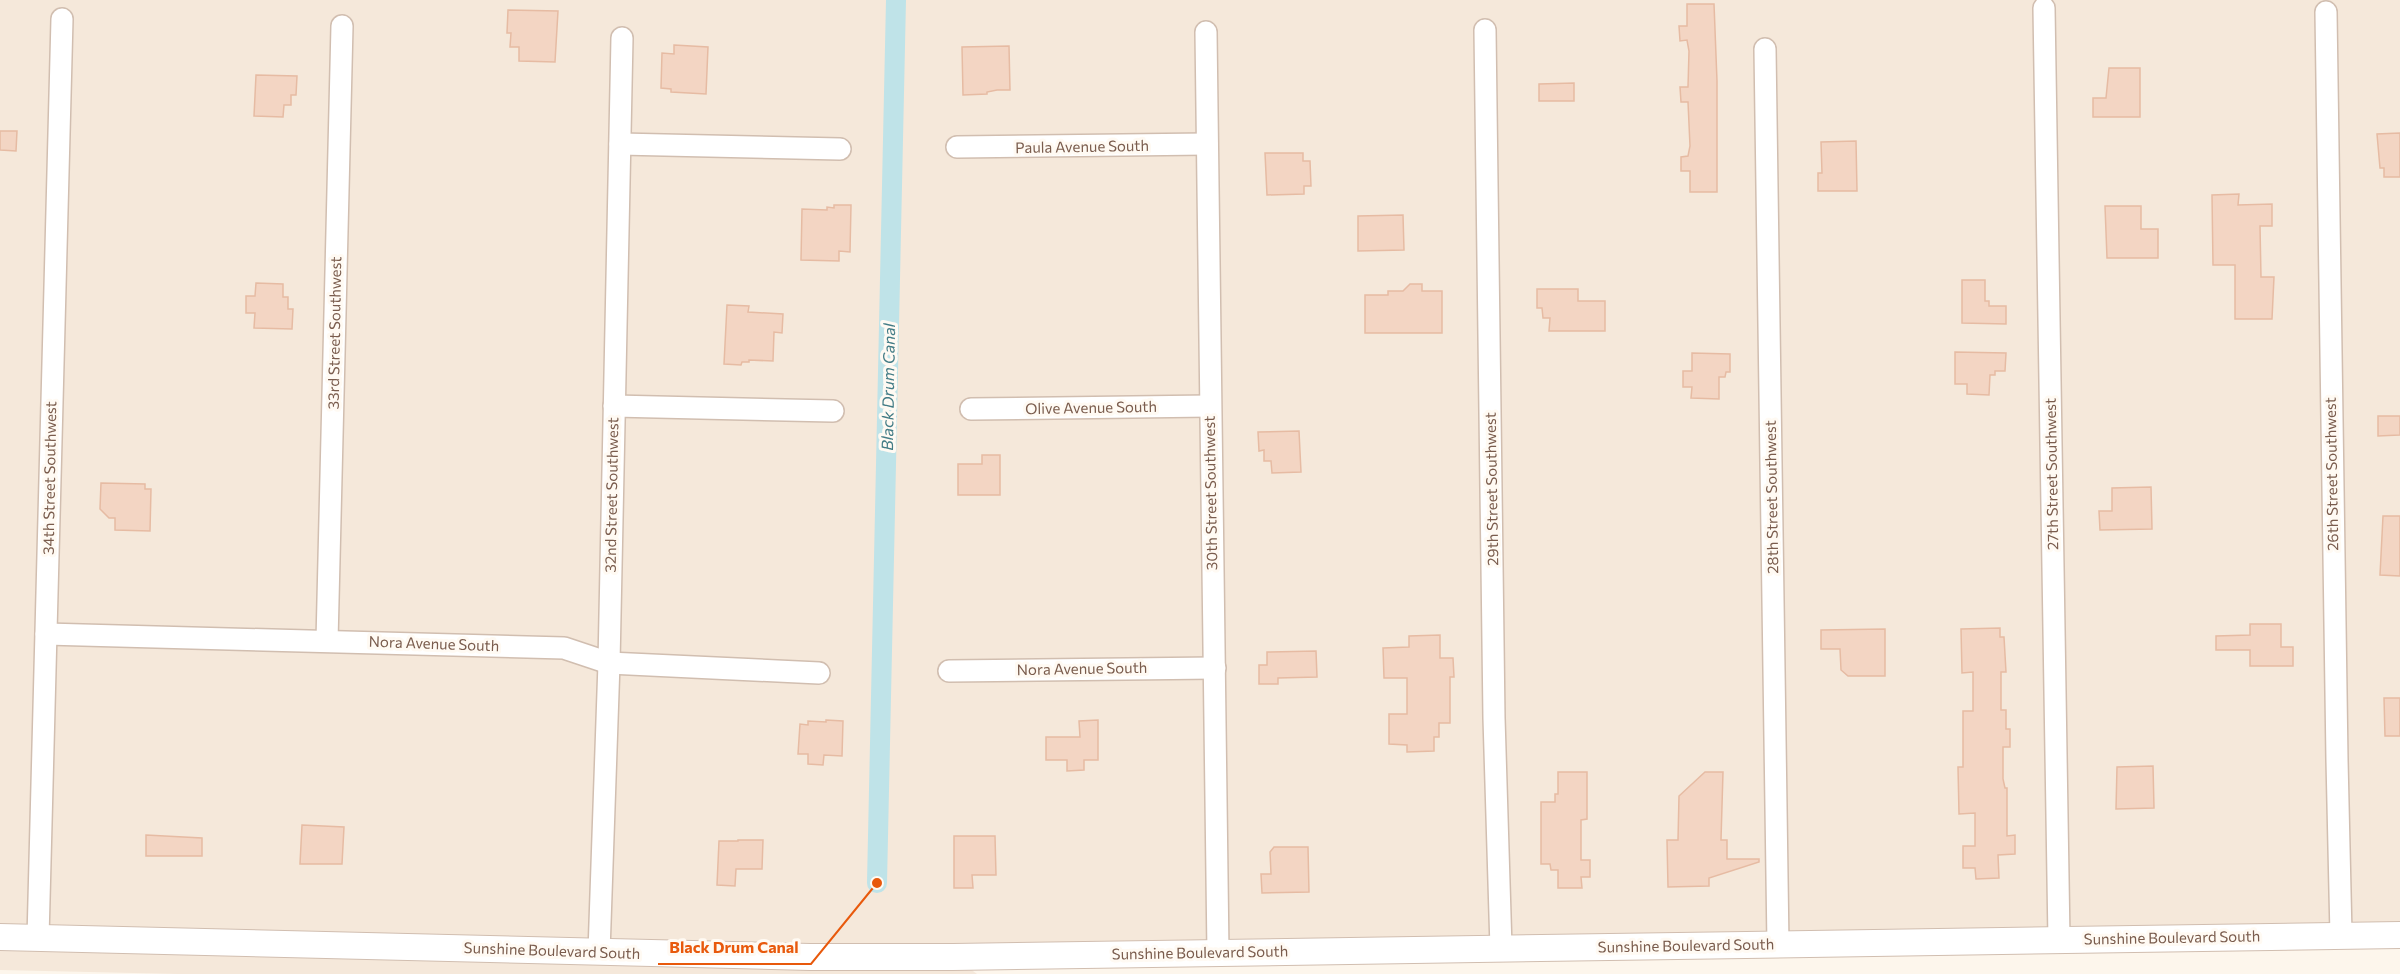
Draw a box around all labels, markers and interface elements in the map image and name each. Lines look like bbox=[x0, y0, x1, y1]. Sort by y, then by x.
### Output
street label: Paula Avenue South bbox=[1015, 136, 1149, 156]
street label: 33rd Street Southwest bbox=[324, 256, 344, 410]
water label: Black Drum Canal bbox=[877, 322, 898, 451]
street label: Olive Avenue South bbox=[1025, 397, 1157, 417]
street label: 26th Street Southwest bbox=[2321, 397, 2341, 551]
street label: 27th Street Southwest bbox=[2041, 398, 2061, 550]
street label: 34th Street Southwest bbox=[39, 401, 59, 555]
street label: 29th Street Southwest bbox=[1481, 412, 1501, 566]
street label: 30th Street Southwest bbox=[1200, 416, 1220, 570]
street label: 32nd Street Southwest bbox=[601, 417, 621, 573]
street label: 28th Street Southwest bbox=[1761, 420, 1781, 574]
street label: Nora Avenue South bbox=[368, 632, 500, 654]
street label: Nora Avenue South bbox=[1017, 658, 1147, 678]
street label: Sunshine Boulevard South bbox=[2084, 926, 2260, 948]
callout: Black Drum Canal bbox=[658, 930, 811, 964]
street label: Sunshine Boulevard South bbox=[1598, 934, 1774, 956]
text: Black Drum Canal bbox=[669, 937, 799, 956]
street label: Sunshine Boulevard South bbox=[464, 938, 641, 962]
street label: Sunshine Boulevard South bbox=[1112, 941, 1288, 963]

